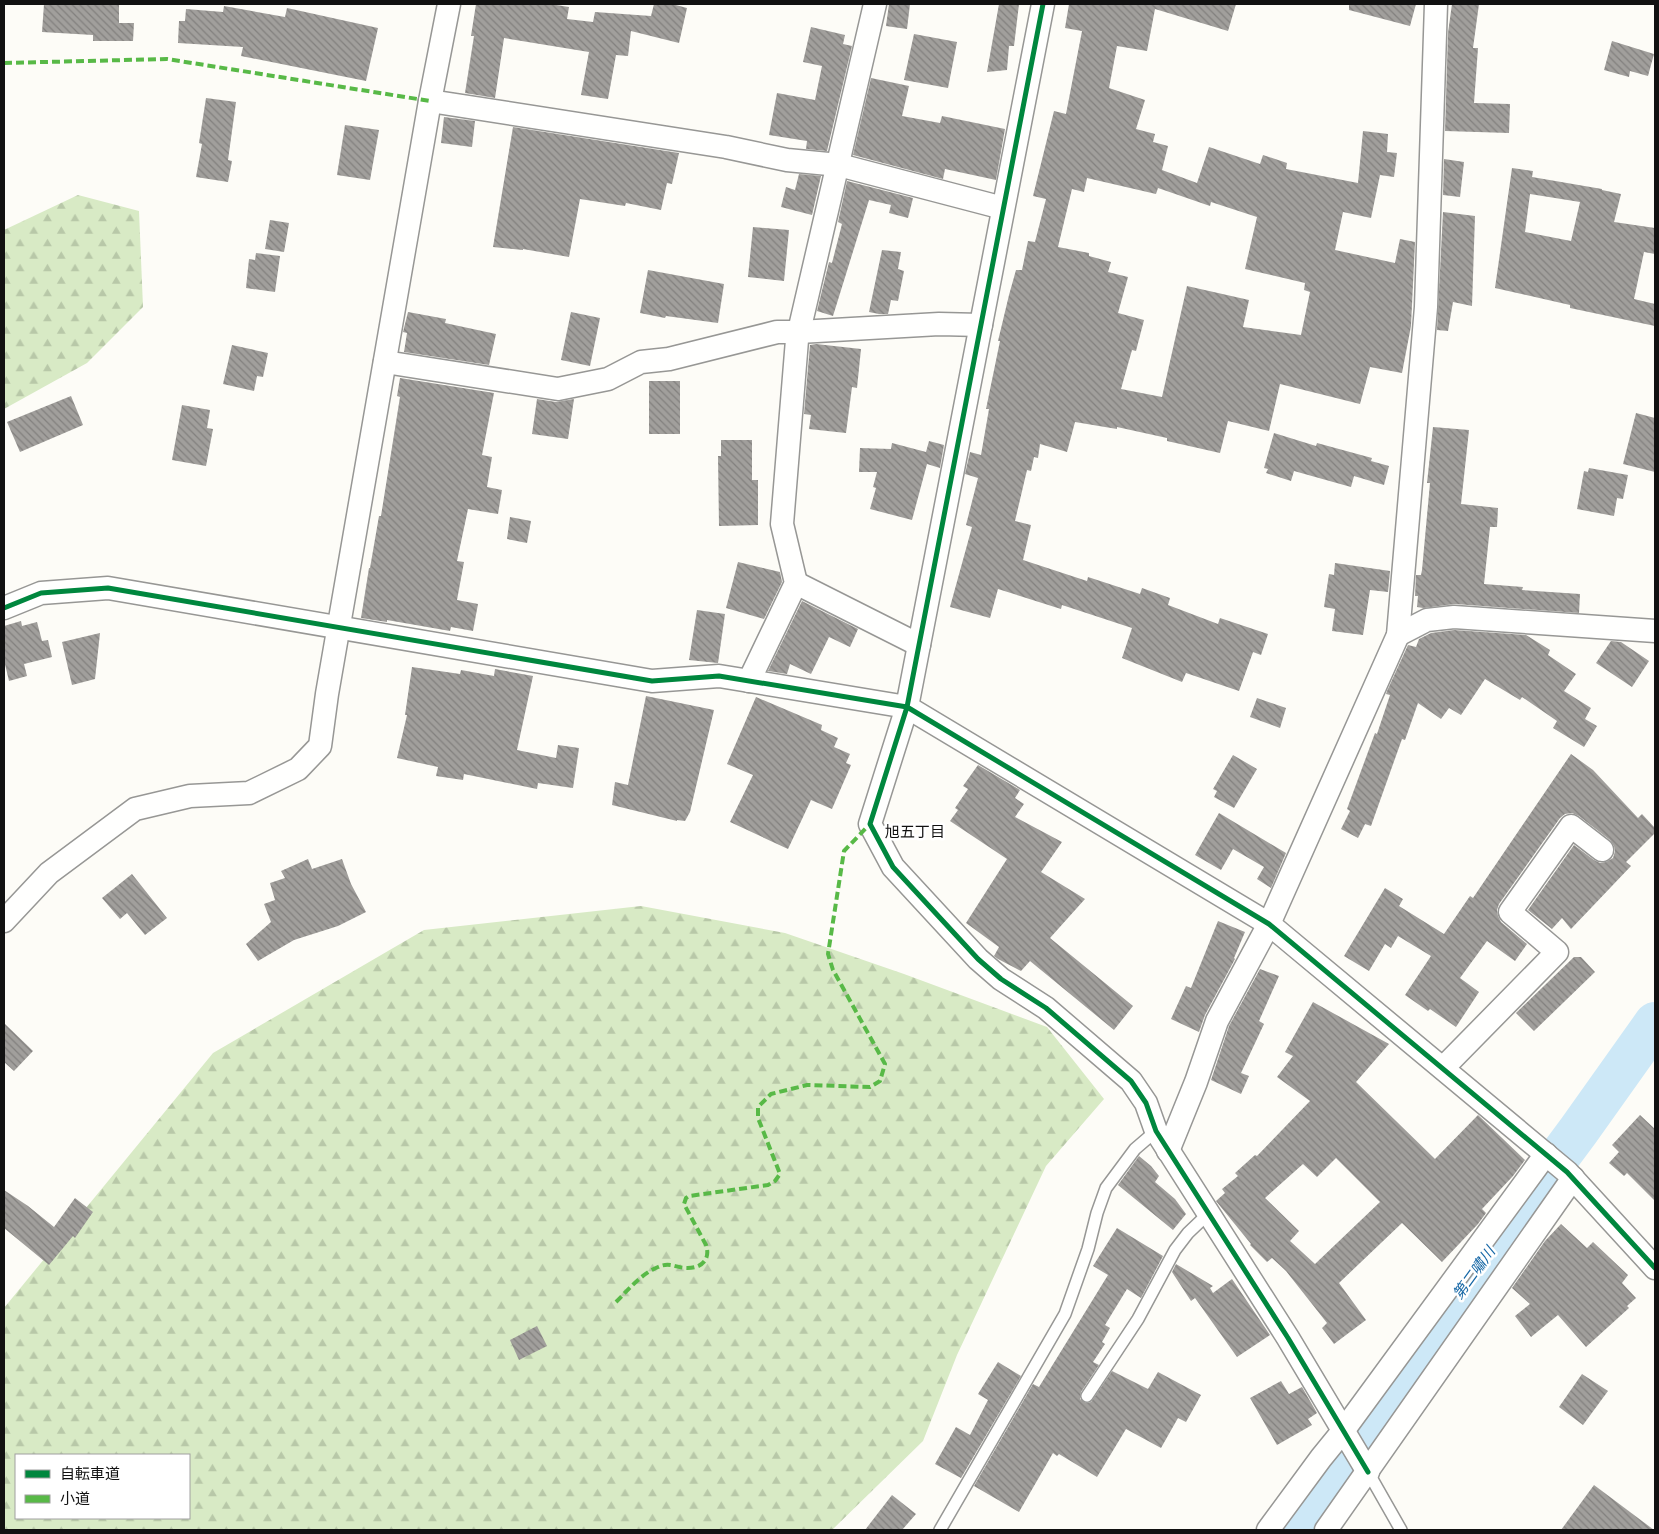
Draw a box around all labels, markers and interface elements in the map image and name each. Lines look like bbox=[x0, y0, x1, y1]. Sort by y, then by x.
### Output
district label: 旭五丁目 bbox=[885, 824, 945, 840]
water label: 第二嘯川 bbox=[1450, 1242, 1499, 1302]
legend bbox=[15, 1454, 190, 1519]
text: 自転車道 bbox=[60, 1466, 120, 1482]
text: 小道 bbox=[60, 1491, 90, 1507]

